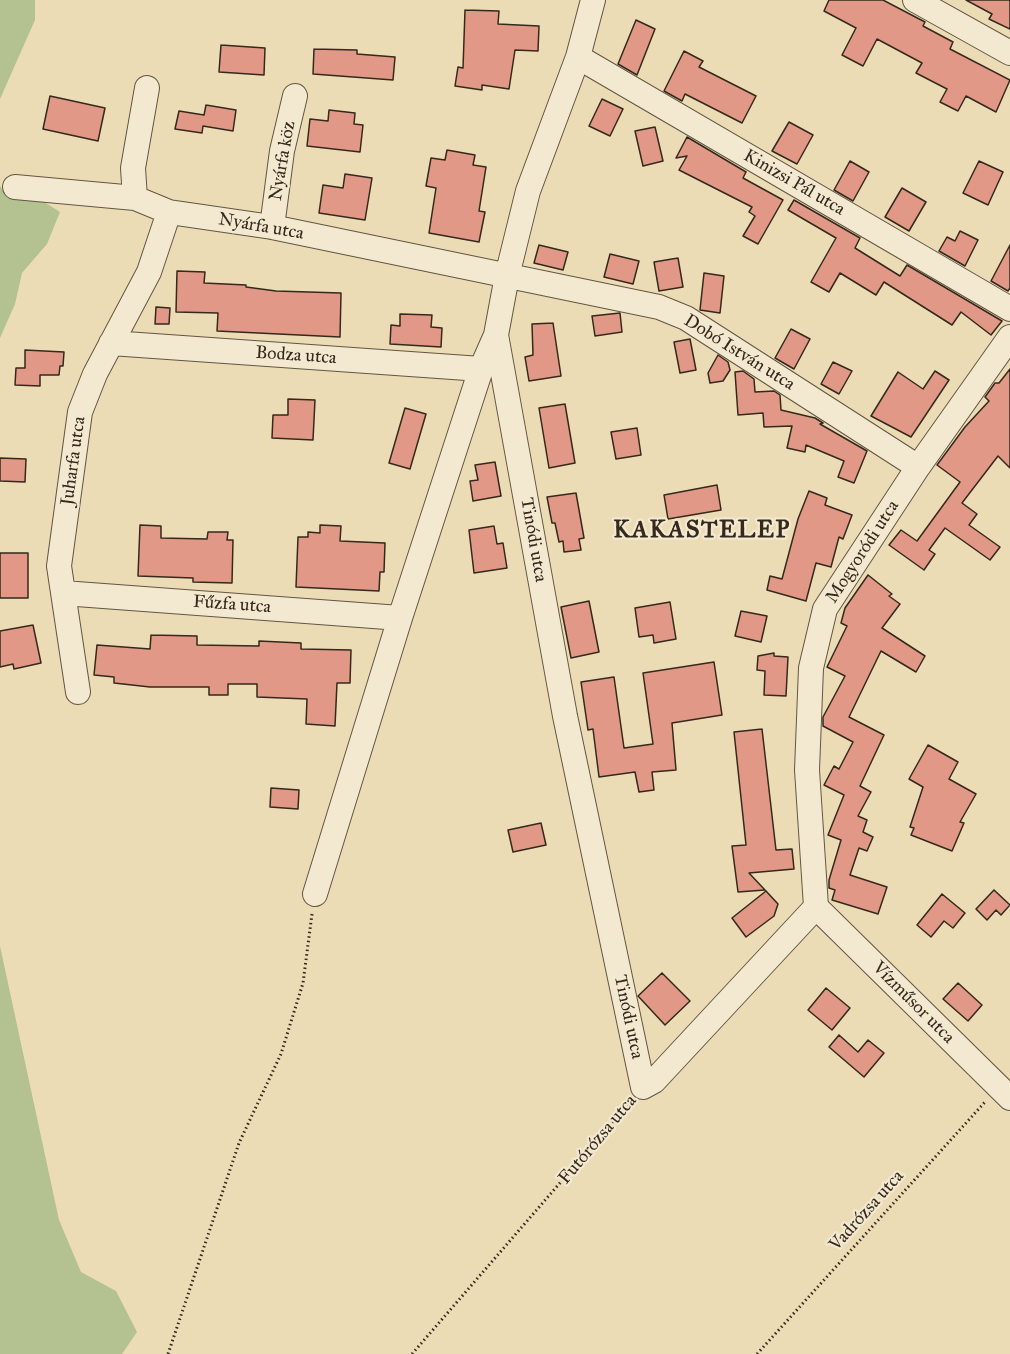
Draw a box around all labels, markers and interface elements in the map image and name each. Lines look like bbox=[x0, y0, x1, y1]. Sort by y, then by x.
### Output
street label: Nyárfa köz bbox=[265, 119, 301, 203]
street label: Kinizsi Pál utca bbox=[739, 145, 849, 221]
street label: Nyárfa utca bbox=[217, 209, 305, 245]
street label: Dobó István utca bbox=[680, 310, 798, 396]
street label: Bodza utca bbox=[255, 342, 337, 370]
street label: Juharfa utca bbox=[57, 415, 91, 507]
street label: Tinódi utca bbox=[515, 496, 551, 584]
street label: Mogyoródi utca bbox=[822, 497, 904, 607]
district label: KAKASTELEP bbox=[613, 517, 791, 545]
street label: Fűzfa utca bbox=[192, 591, 272, 619]
street label: Vízműsor utca bbox=[867, 957, 959, 1049]
street label: Tinódi utca bbox=[609, 973, 647, 1061]
street label: Futórózsa utca bbox=[554, 1091, 642, 1189]
street label: Vadrózsa utca bbox=[825, 1166, 909, 1256]

